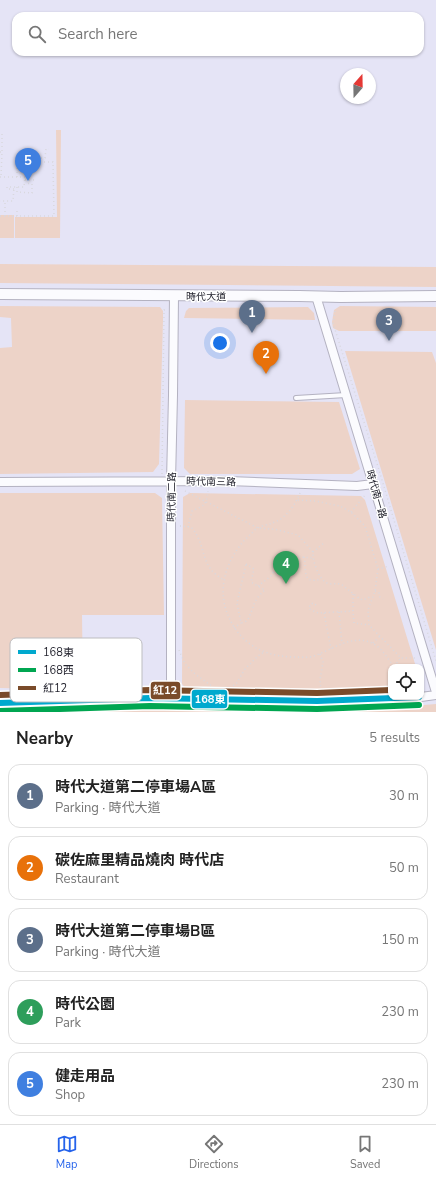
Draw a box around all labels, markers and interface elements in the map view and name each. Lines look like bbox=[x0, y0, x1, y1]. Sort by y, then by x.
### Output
search box bbox=[12, 12, 424, 56]
icon: search bbox=[26, 23, 48, 45]
text: Search here bbox=[58, 24, 138, 44]
north arrow bbox=[340, 68, 376, 104]
pin: 5 bbox=[15, 148, 41, 181]
street label: 時代大道 bbox=[186, 290, 226, 304]
pin: 1 bbox=[239, 300, 265, 333]
pin: 3 bbox=[376, 308, 402, 341]
your location bbox=[210, 333, 230, 353]
pin: 2 bbox=[253, 341, 279, 374]
street label: 時代南一路 bbox=[362, 468, 390, 520]
street label: 時代南二路 bbox=[165, 472, 179, 522]
street label: 時代南三路 bbox=[186, 475, 236, 489]
pin: 4 bbox=[273, 551, 299, 584]
legend bbox=[10, 638, 142, 702]
text: 168東 bbox=[43, 645, 74, 660]
text: 168西 bbox=[43, 663, 74, 678]
map controls bbox=[388, 664, 424, 700]
button: locate bbox=[388, 664, 424, 700]
text: 紅12 bbox=[43, 681, 67, 696]
line badge: 紅12 bbox=[150, 681, 181, 700]
text: 紅12 bbox=[153, 683, 177, 698]
line badge: 168東 bbox=[191, 689, 228, 709]
text: 168東 bbox=[195, 692, 225, 707]
text: Nearby bbox=[16, 727, 73, 750]
text: 5 results bbox=[369, 729, 420, 747]
text: 時代大道第二停車場A區 bbox=[55, 777, 216, 797]
text: 1 bbox=[26, 787, 34, 805]
text: 30 m bbox=[389, 787, 419, 805]
text: Parking · 時代大道 bbox=[55, 799, 161, 817]
text: 碳佐麻里精品燒肉 時代店 bbox=[55, 850, 224, 870]
text: 2 bbox=[26, 859, 34, 877]
text: 50 m bbox=[389, 859, 419, 877]
text: Restaurant bbox=[55, 870, 119, 888]
text: 時代大道第二停車場B區 bbox=[55, 921, 215, 941]
text: 3 bbox=[26, 931, 34, 949]
text: 150 m bbox=[381, 931, 419, 949]
text: Parking · 時代大道 bbox=[55, 943, 161, 961]
text: 時代公園 bbox=[55, 994, 115, 1014]
text: 4 bbox=[26, 1003, 34, 1021]
text: 230 m bbox=[381, 1003, 419, 1021]
text: Park bbox=[55, 1014, 81, 1032]
text: 健走用品 bbox=[55, 1066, 115, 1086]
text: 5 bbox=[26, 1075, 34, 1093]
text: 230 m bbox=[381, 1075, 419, 1093]
text: Shop bbox=[55, 1086, 85, 1104]
tab: Map bbox=[56, 1133, 78, 1172]
tab: Directions bbox=[189, 1133, 239, 1172]
tab: Saved bbox=[350, 1133, 380, 1172]

